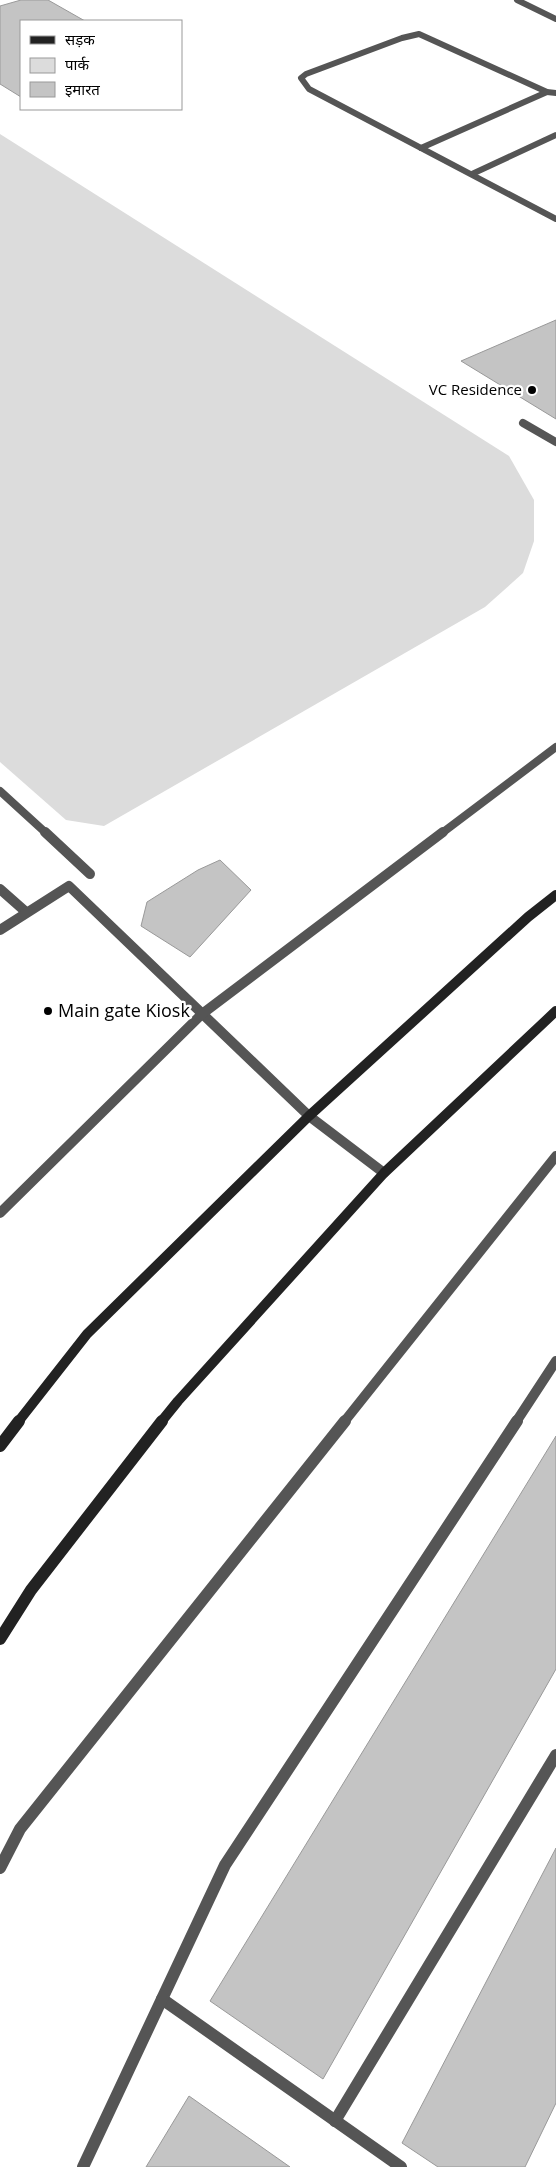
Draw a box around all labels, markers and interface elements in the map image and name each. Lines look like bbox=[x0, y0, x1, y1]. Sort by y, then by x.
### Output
legend bbox=[20, 20, 182, 110]
text: सड़क bbox=[65, 29, 95, 49]
text: पार्क bbox=[65, 54, 89, 74]
text: इमारत bbox=[65, 79, 100, 99]
place label: VC Residence bbox=[429, 379, 522, 399]
marker: VC Residence bbox=[526, 384, 538, 396]
place label: Main gate Kiosk bbox=[58, 998, 190, 1022]
marker: Main gate Kiosk bbox=[42, 1005, 54, 1017]

